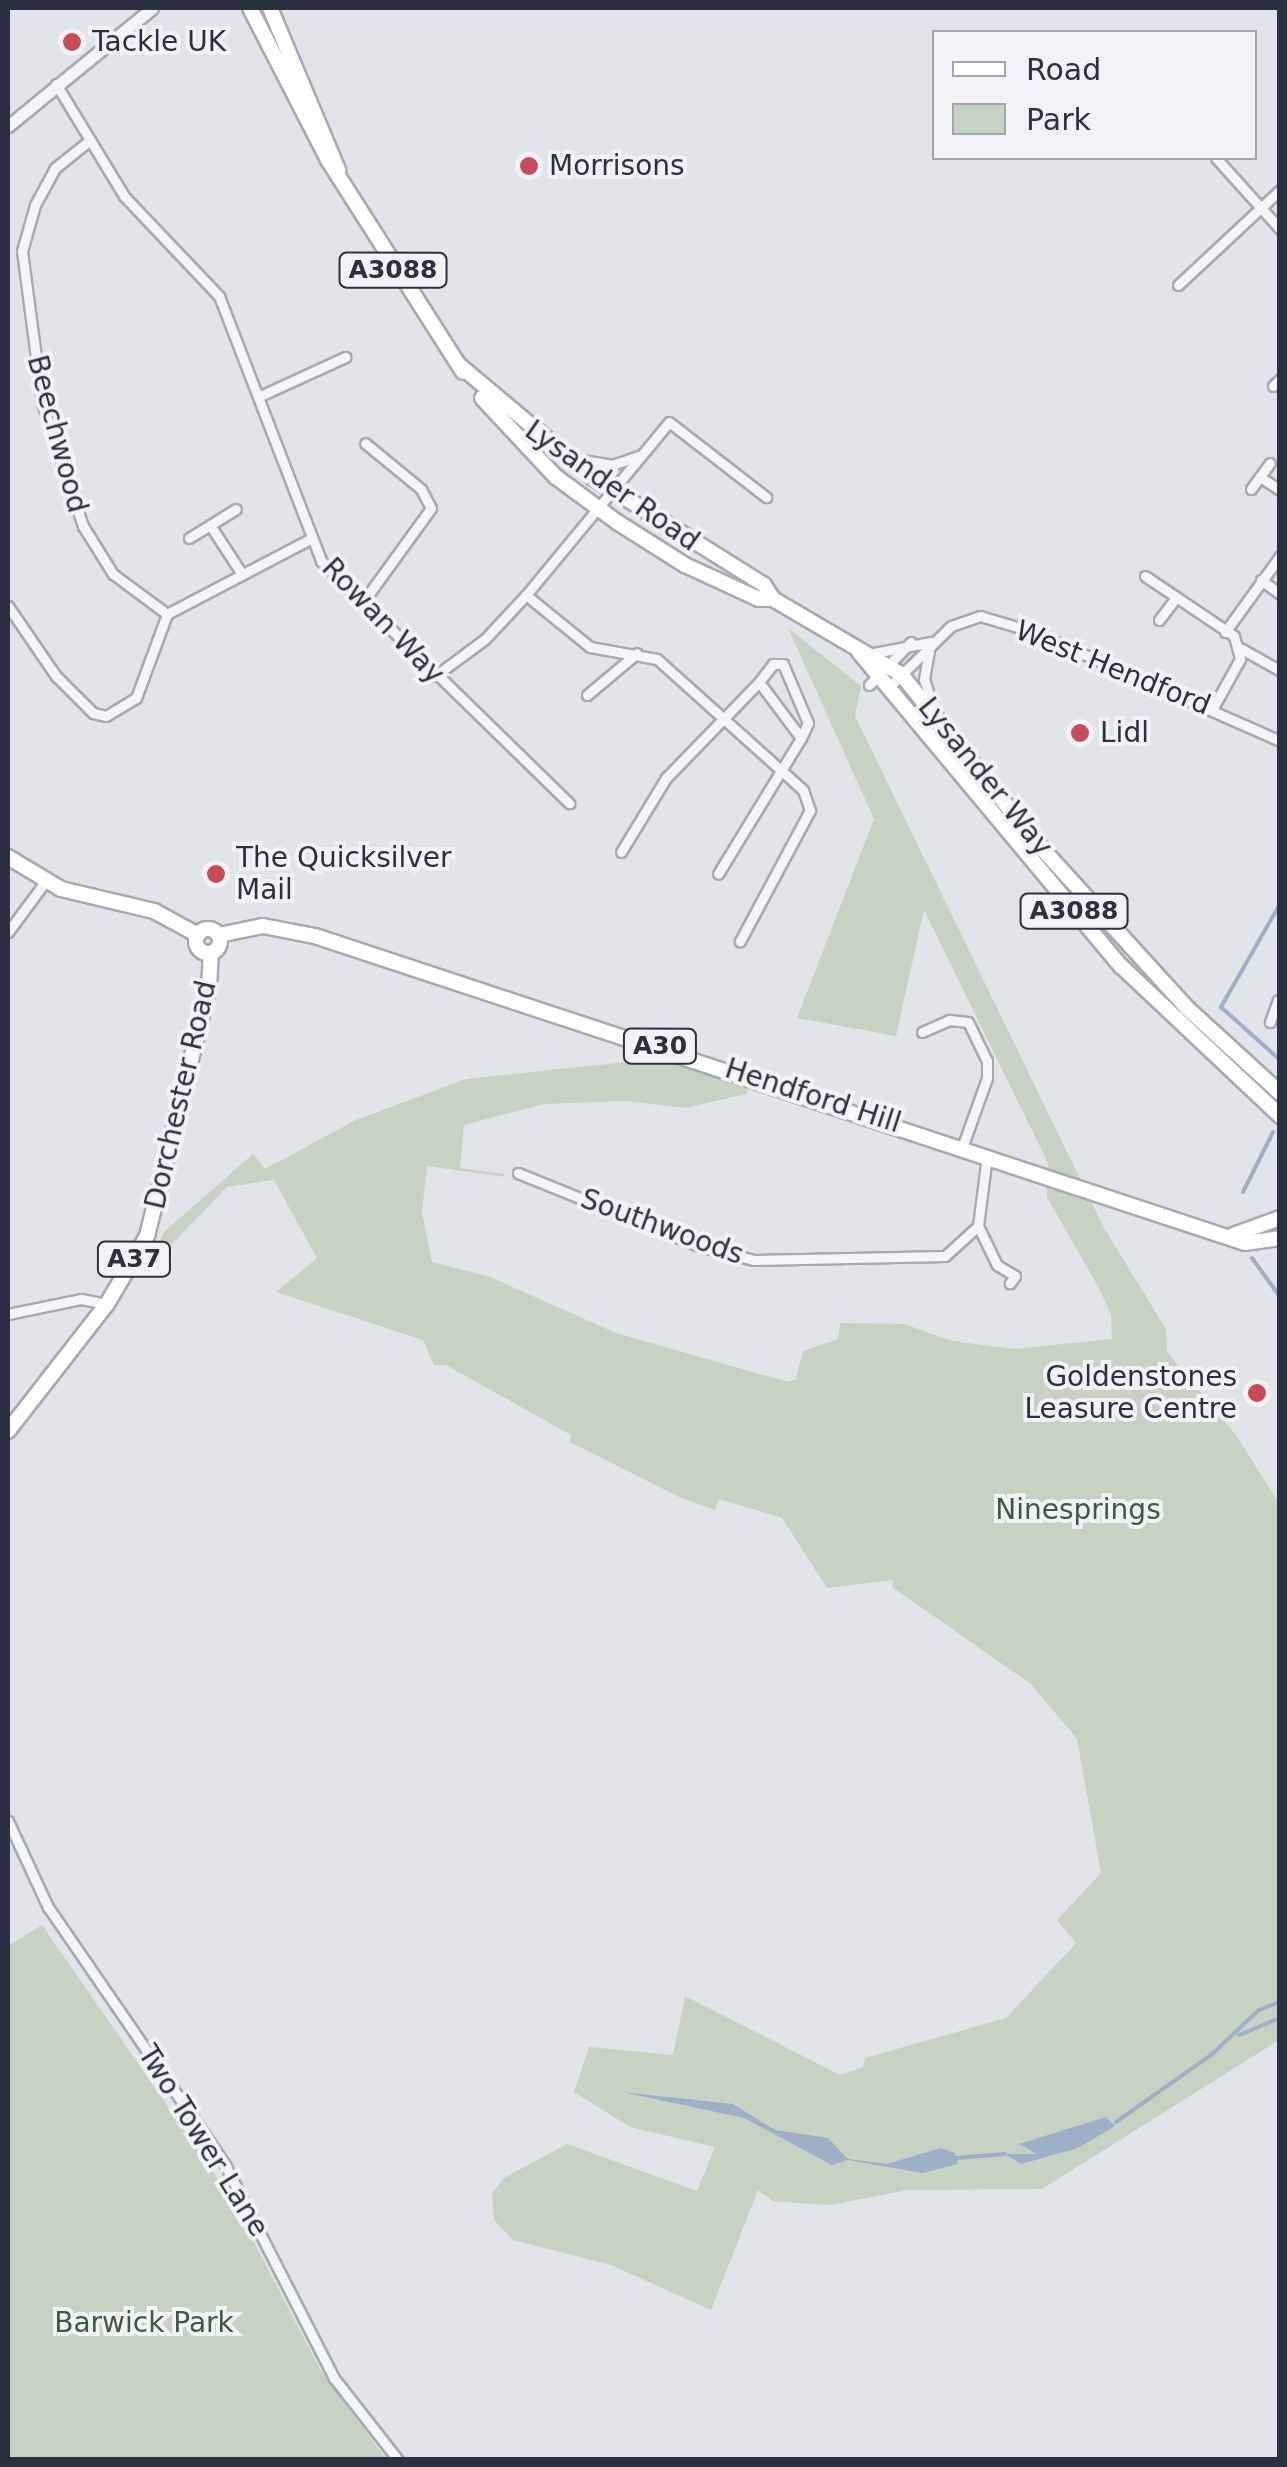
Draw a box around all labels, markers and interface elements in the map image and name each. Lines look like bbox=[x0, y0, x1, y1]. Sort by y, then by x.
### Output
place label: Tackle UK bbox=[92, 25, 226, 59]
legend bbox=[932, 30, 1257, 160]
marker: Tackle UK bbox=[61, 31, 83, 53]
text: Road bbox=[1026, 52, 1101, 87]
text: Park bbox=[1026, 102, 1091, 137]
place label: Morrisons bbox=[549, 149, 685, 183]
marker: Morrisons bbox=[518, 155, 540, 177]
road number: A3088 bbox=[338, 250, 448, 290]
street label: Beechwood bbox=[20, 352, 94, 516]
street label: Lysander Road bbox=[518, 414, 706, 558]
street label: Rowan Way bbox=[315, 551, 451, 691]
street label: West Hendford bbox=[1011, 614, 1215, 722]
street label: Lysander Way bbox=[911, 691, 1059, 863]
place label: Lidl bbox=[1100, 716, 1149, 750]
marker: Lidl bbox=[1069, 722, 1091, 744]
place label: The Quicksilver Mail bbox=[236, 841, 452, 907]
marker: The Quicksilver Mail bbox=[205, 863, 227, 885]
road number: A3088 bbox=[1019, 891, 1129, 931]
street label: Dorchester Road bbox=[138, 978, 224, 1212]
road number: A30 bbox=[622, 1026, 698, 1066]
street label: Hendford Hill bbox=[721, 1052, 905, 1140]
street label: Southwoods bbox=[576, 1182, 748, 1272]
road number: A37 bbox=[96, 1239, 172, 1279]
place label: Goldenstones Leasure Centre bbox=[1025, 1360, 1237, 1426]
marker: Goldenstones Leasure Centre bbox=[1246, 1382, 1268, 1404]
park label: Ninesprings bbox=[995, 1493, 1161, 1527]
street label: Two Tower Lane bbox=[131, 2039, 275, 2243]
park label: Barwick Park bbox=[54, 2306, 234, 2340]

